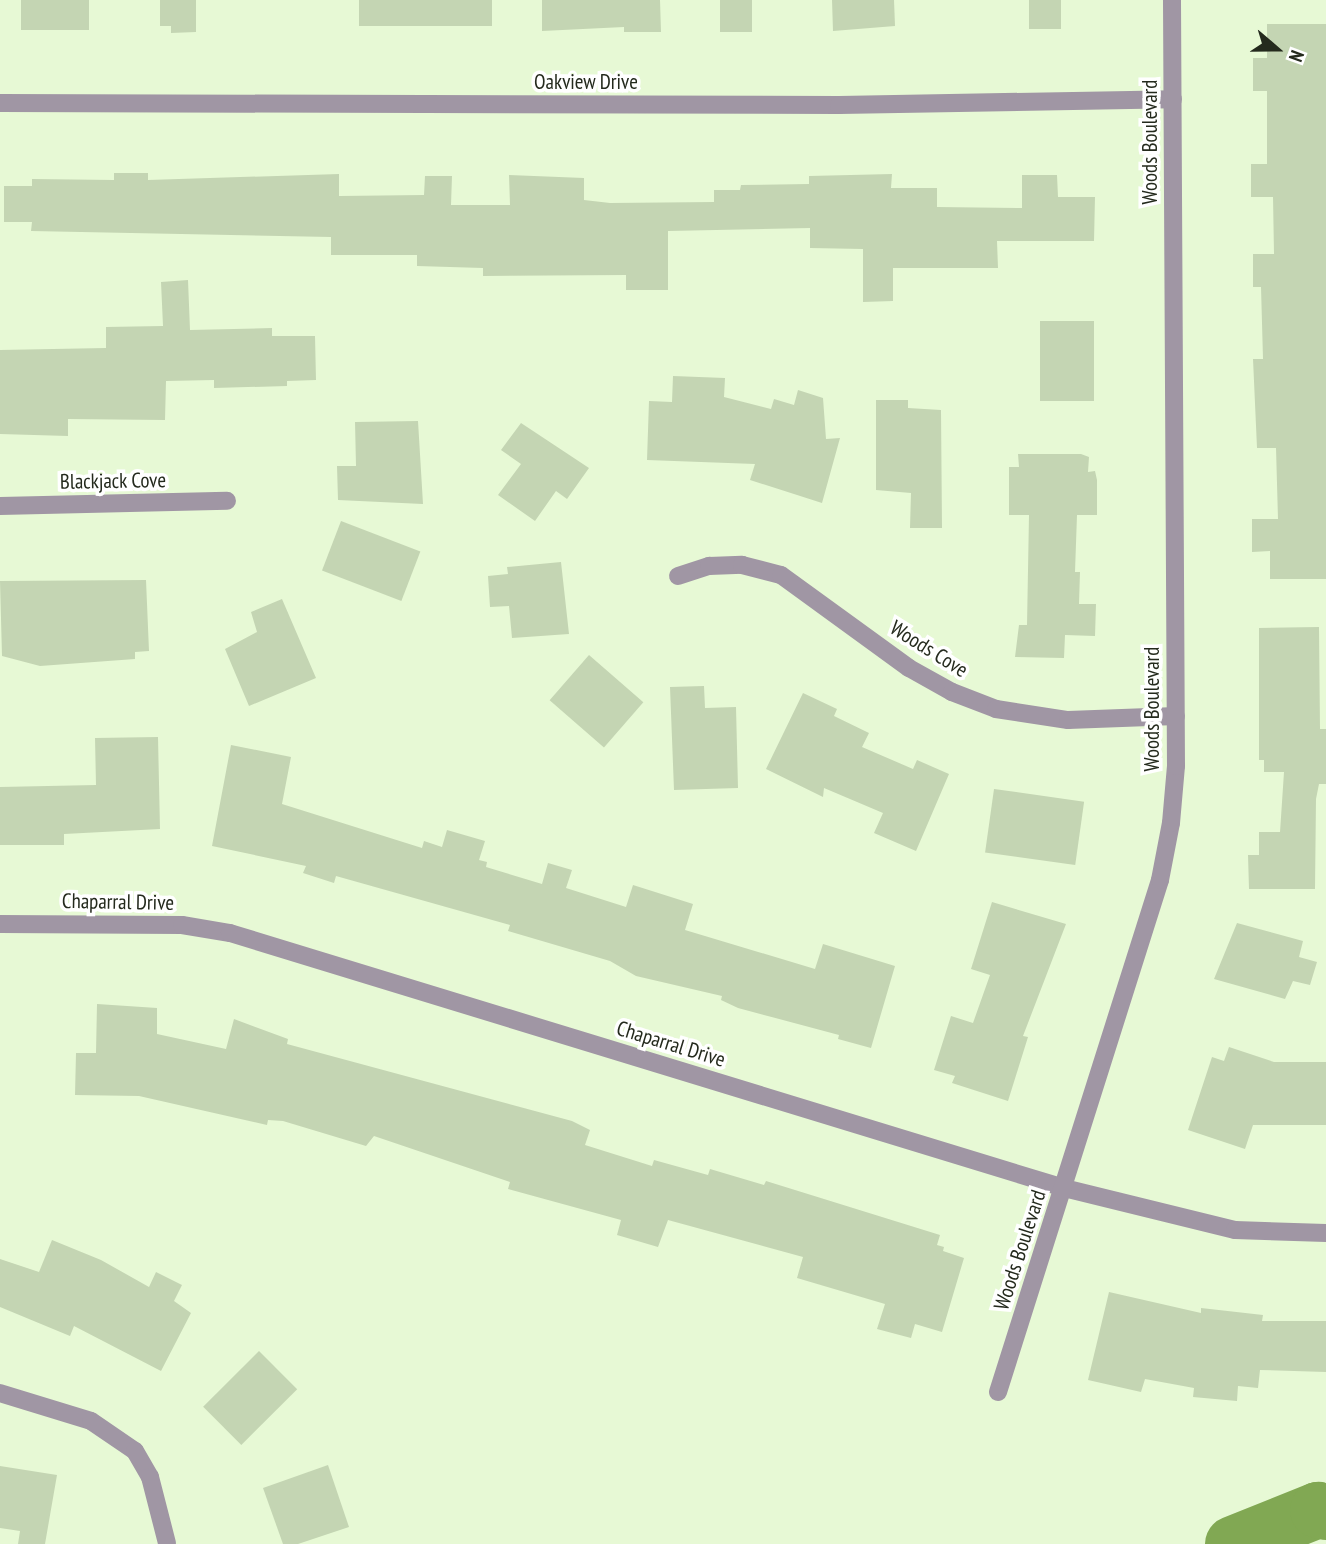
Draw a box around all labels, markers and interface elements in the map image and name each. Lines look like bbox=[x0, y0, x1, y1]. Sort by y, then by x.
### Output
north arrow bbox=[1242, 14, 1312, 84]
text: N bbox=[1284, 47, 1310, 65]
street label: Oakview Drive bbox=[534, 69, 638, 95]
street label: Woods Boulevard bbox=[1137, 80, 1163, 204]
street label: Blackjack Cove bbox=[60, 467, 166, 495]
street label: Woods Cove bbox=[885, 615, 973, 683]
street label: Woods Boulevard bbox=[1139, 647, 1165, 771]
street label: Chaparral Drive bbox=[62, 888, 174, 916]
street label: Chaparral Drive bbox=[614, 1016, 728, 1072]
street label: Woods Boulevard bbox=[989, 1187, 1051, 1313]

